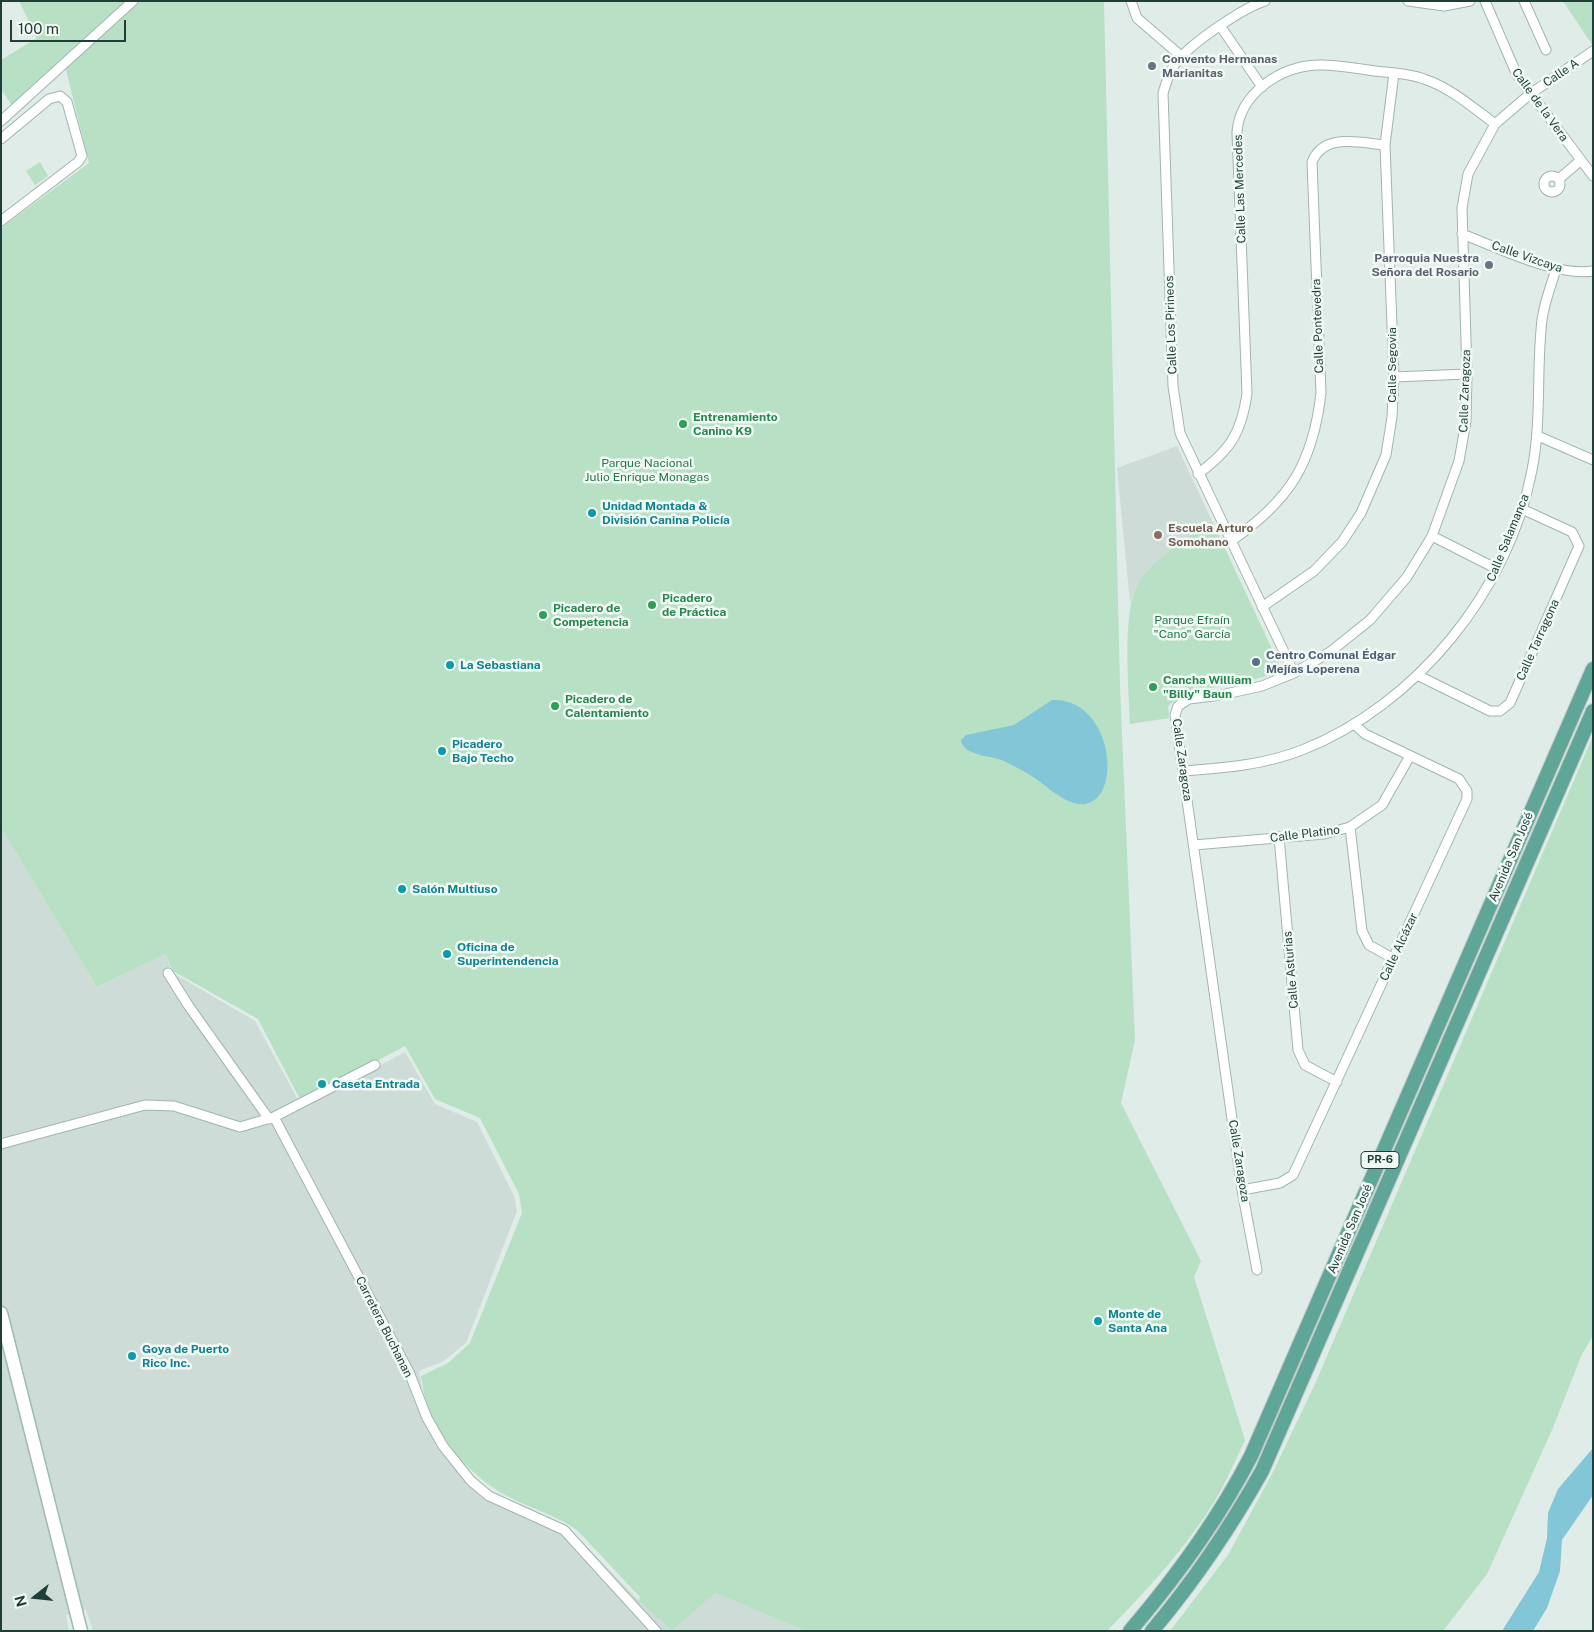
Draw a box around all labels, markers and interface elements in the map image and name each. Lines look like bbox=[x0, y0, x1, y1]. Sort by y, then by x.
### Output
scale bar bbox=[12, 10, 129, 42]
text: 100 m bbox=[18, 20, 59, 37]
place label: Convento Hermanas Marianitas bbox=[1162, 52, 1277, 80]
street label: Calle A bbox=[1540, 56, 1582, 90]
marker: Convento Hermanas Marianitas bbox=[1146, 60, 1158, 72]
street label: Calle de la Vera bbox=[1509, 66, 1571, 144]
street label: Calle Las Mercedes bbox=[1231, 134, 1249, 244]
street label: Calle Vizcaya bbox=[1490, 238, 1564, 276]
place label: Parroquia Nuestra Señora del Rosario bbox=[1371, 251, 1479, 279]
marker: Parroquia Nuestra Señora del Rosario bbox=[1483, 259, 1495, 271]
street label: Calle Los Pirineos bbox=[1162, 275, 1180, 375]
street label: Calle Pontevedra bbox=[1309, 278, 1327, 374]
street label: Calle Segovia bbox=[1385, 327, 1399, 403]
street label: Calle Zaragoza bbox=[1456, 349, 1474, 433]
place label: Entrenamiento Canino K9 bbox=[693, 410, 778, 438]
marker: Entrenamiento Canino K9 bbox=[677, 418, 689, 430]
park label: Parque Nacional Julio Enrique Monagas bbox=[585, 456, 709, 484]
street label: Calle Salamanca bbox=[1484, 492, 1532, 584]
place label: Unidad Montada & División Canina Policía bbox=[602, 499, 730, 527]
marker: Unidad Montada & División Canina Policía bbox=[586, 507, 598, 519]
place label: Escuela Arturo Somohano bbox=[1168, 521, 1253, 549]
marker: Escuela Arturo Somohano bbox=[1152, 529, 1164, 541]
place label: Picadero de Práctica bbox=[662, 591, 726, 619]
street label: Calle Tarragona bbox=[1514, 597, 1562, 683]
marker: Picadero de Práctica bbox=[646, 599, 658, 611]
place label: Picadero de Competencia bbox=[553, 601, 629, 629]
marker: Picadero de Competencia bbox=[537, 609, 549, 621]
park label: Parque Efraín "Cano" García bbox=[1154, 613, 1230, 641]
place label: Centro Comunal Édgar Mejías Loperena bbox=[1266, 648, 1396, 676]
marker: Centro Comunal Édgar Mejías Loperena bbox=[1250, 656, 1262, 668]
place label: La Sebastiana bbox=[460, 658, 541, 672]
marker: La Sebastiana bbox=[444, 659, 456, 671]
place label: Cancha William "Billy" Baun bbox=[1163, 673, 1252, 701]
marker: Cancha William "Billy" Baun bbox=[1147, 681, 1159, 693]
place label: Picadero de Calentamiento bbox=[565, 692, 649, 720]
marker: Picadero de Calentamiento bbox=[549, 700, 561, 712]
street label: Calle Zaragoza bbox=[1169, 718, 1195, 802]
place label: Picadero Bajo Techo bbox=[452, 737, 514, 765]
marker: Picadero Bajo Techo bbox=[436, 745, 448, 757]
street label: Avenida San José bbox=[1486, 810, 1536, 904]
street label: Calle Platino bbox=[1269, 823, 1341, 845]
place label: Salón Multiuso bbox=[412, 882, 498, 896]
marker: Salón Multiuso bbox=[396, 883, 408, 895]
street label: Calle Alcázar bbox=[1377, 911, 1421, 983]
street label: Calle Asturias bbox=[1280, 931, 1302, 1009]
place label: Oficina de Superintendencia bbox=[457, 940, 558, 968]
marker: Oficina de Superintendencia bbox=[441, 948, 453, 960]
place label: Caseta Entrada bbox=[332, 1077, 420, 1091]
marker: Caseta Entrada bbox=[316, 1078, 328, 1090]
street label: Calle Zaragoza bbox=[1225, 1119, 1253, 1203]
road number: PR-6 bbox=[1361, 1152, 1399, 1168]
street label: Avenida San José bbox=[1325, 1182, 1375, 1276]
street label: Carretera Buchanan bbox=[352, 1274, 416, 1380]
place label: Monte de Santa Ana bbox=[1108, 1307, 1167, 1335]
marker: Monte de Santa Ana bbox=[1092, 1315, 1104, 1327]
place label: Goya de Puerto Rico Inc. bbox=[142, 1342, 229, 1370]
marker: Goya de Puerto Rico Inc. bbox=[126, 1350, 138, 1362]
north arrow bbox=[10, 1572, 60, 1622]
text: N bbox=[11, 1594, 30, 1609]

